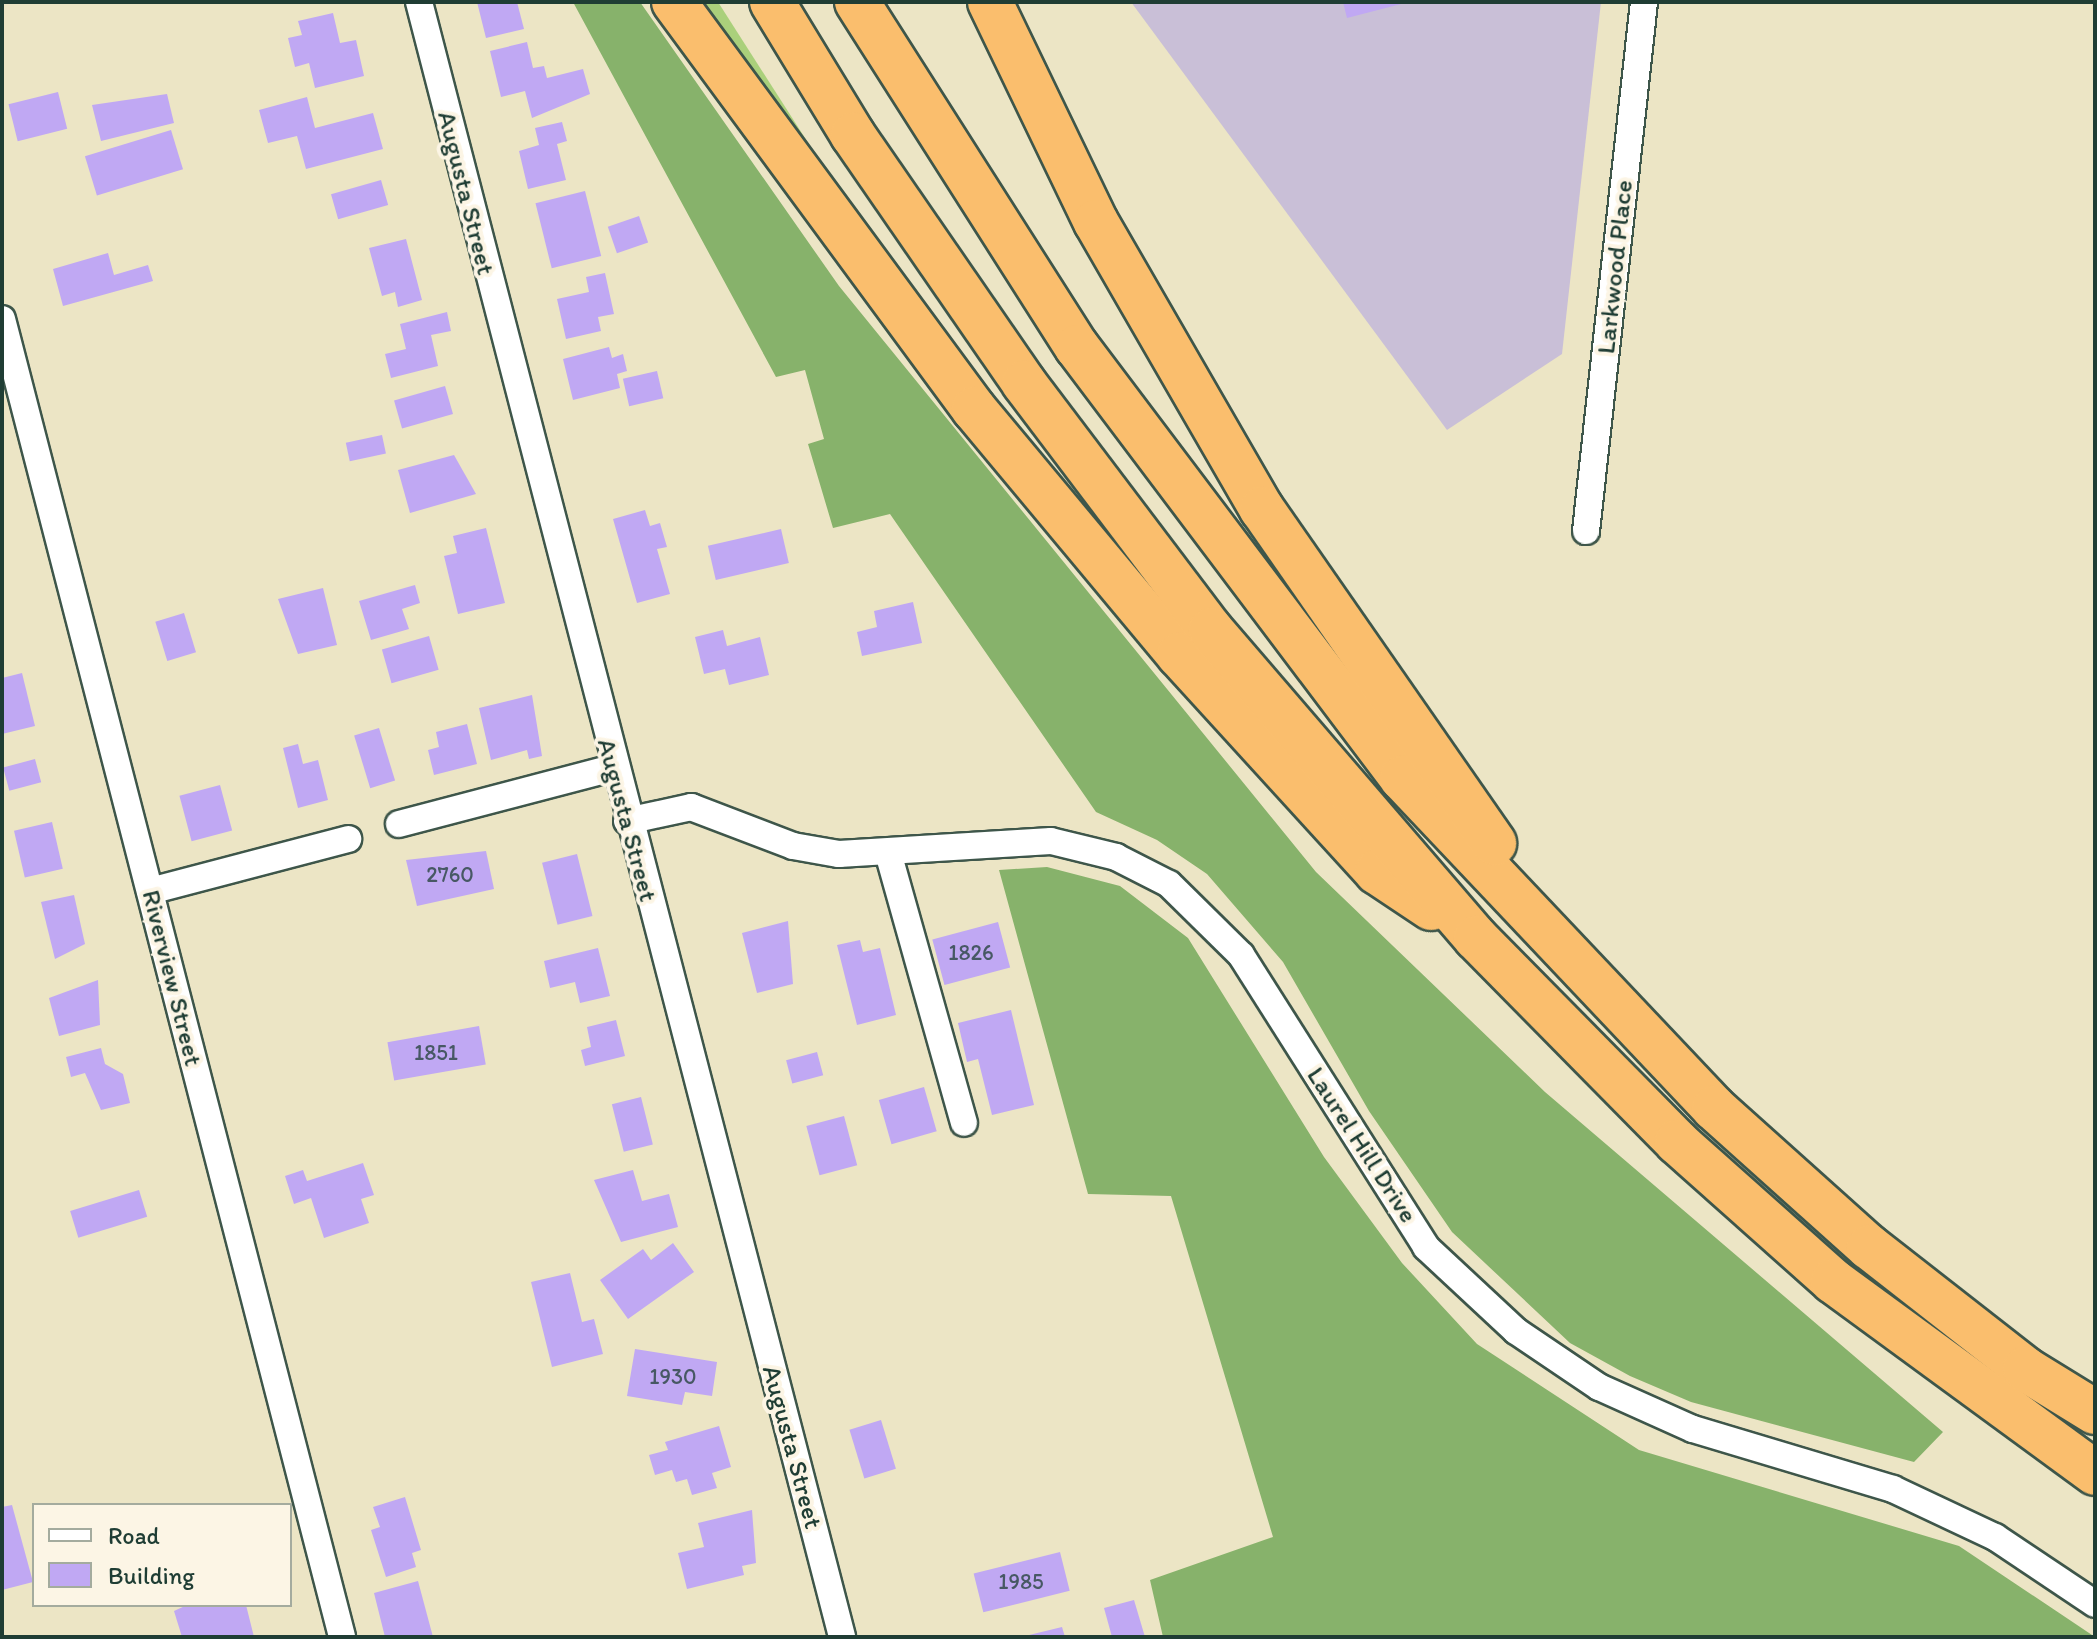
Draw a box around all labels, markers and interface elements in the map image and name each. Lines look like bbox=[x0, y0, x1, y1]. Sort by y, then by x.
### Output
street label: Augusta Street bbox=[431, 108, 501, 278]
street label: Larkwood Place bbox=[1590, 179, 1640, 355]
street label: Augusta Street bbox=[590, 735, 664, 905]
house number: 2760 bbox=[426, 862, 474, 888]
street label: Riverview Street bbox=[135, 887, 209, 1069]
house number: 1826 bbox=[948, 940, 994, 966]
house number: 1851 bbox=[414, 1040, 458, 1066]
street label: Laurel Hill Drive bbox=[1300, 1061, 1424, 1229]
street label: Augusta Street bbox=[755, 1362, 829, 1532]
house number: 1930 bbox=[649, 1364, 697, 1390]
legend bbox=[32, 1503, 292, 1607]
text: Road bbox=[108, 1521, 160, 1550]
text: Building bbox=[108, 1561, 195, 1590]
house number: 1985 bbox=[998, 1569, 1044, 1595]

